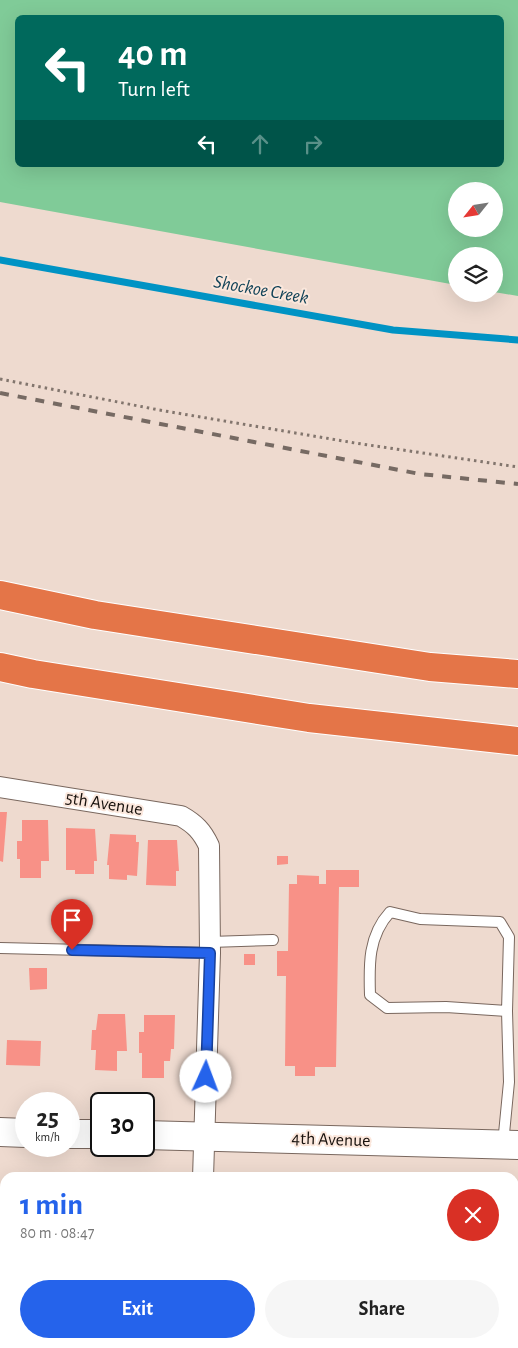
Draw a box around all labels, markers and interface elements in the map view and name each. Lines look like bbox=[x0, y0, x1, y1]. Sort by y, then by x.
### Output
icon: left bbox=[35, 35, 100, 100]
text: 40 m bbox=[118, 37, 187, 72]
text: Turn left bbox=[118, 78, 190, 100]
icon: left bbox=[193, 130, 221, 158]
icon: ahead bbox=[246, 130, 274, 158]
icon: right bbox=[299, 130, 327, 158]
north arrow bbox=[448, 182, 502, 238]
map controls bbox=[448, 182, 503, 302]
button: layers bbox=[448, 247, 503, 302]
water label: Shockoe Creek bbox=[212, 272, 310, 308]
street label: 5th Avenue bbox=[64, 789, 144, 819]
pin bbox=[51, 899, 93, 950]
icon: arrive bbox=[58, 906, 86, 934]
position arrow bbox=[179, 1050, 231, 1102]
speed limit sign: 30 bbox=[90, 1092, 155, 1157]
text: 25 bbox=[36, 1106, 59, 1131]
street label: 4th Avenue bbox=[291, 1130, 371, 1150]
text: km/h bbox=[35, 1131, 60, 1143]
button: close bbox=[447, 1189, 499, 1241]
text: 1 min bbox=[20, 1190, 83, 1220]
text: 80 m · 08:47 bbox=[20, 1225, 94, 1241]
button: Exit bbox=[20, 1280, 255, 1338]
button: Share bbox=[265, 1280, 499, 1338]

